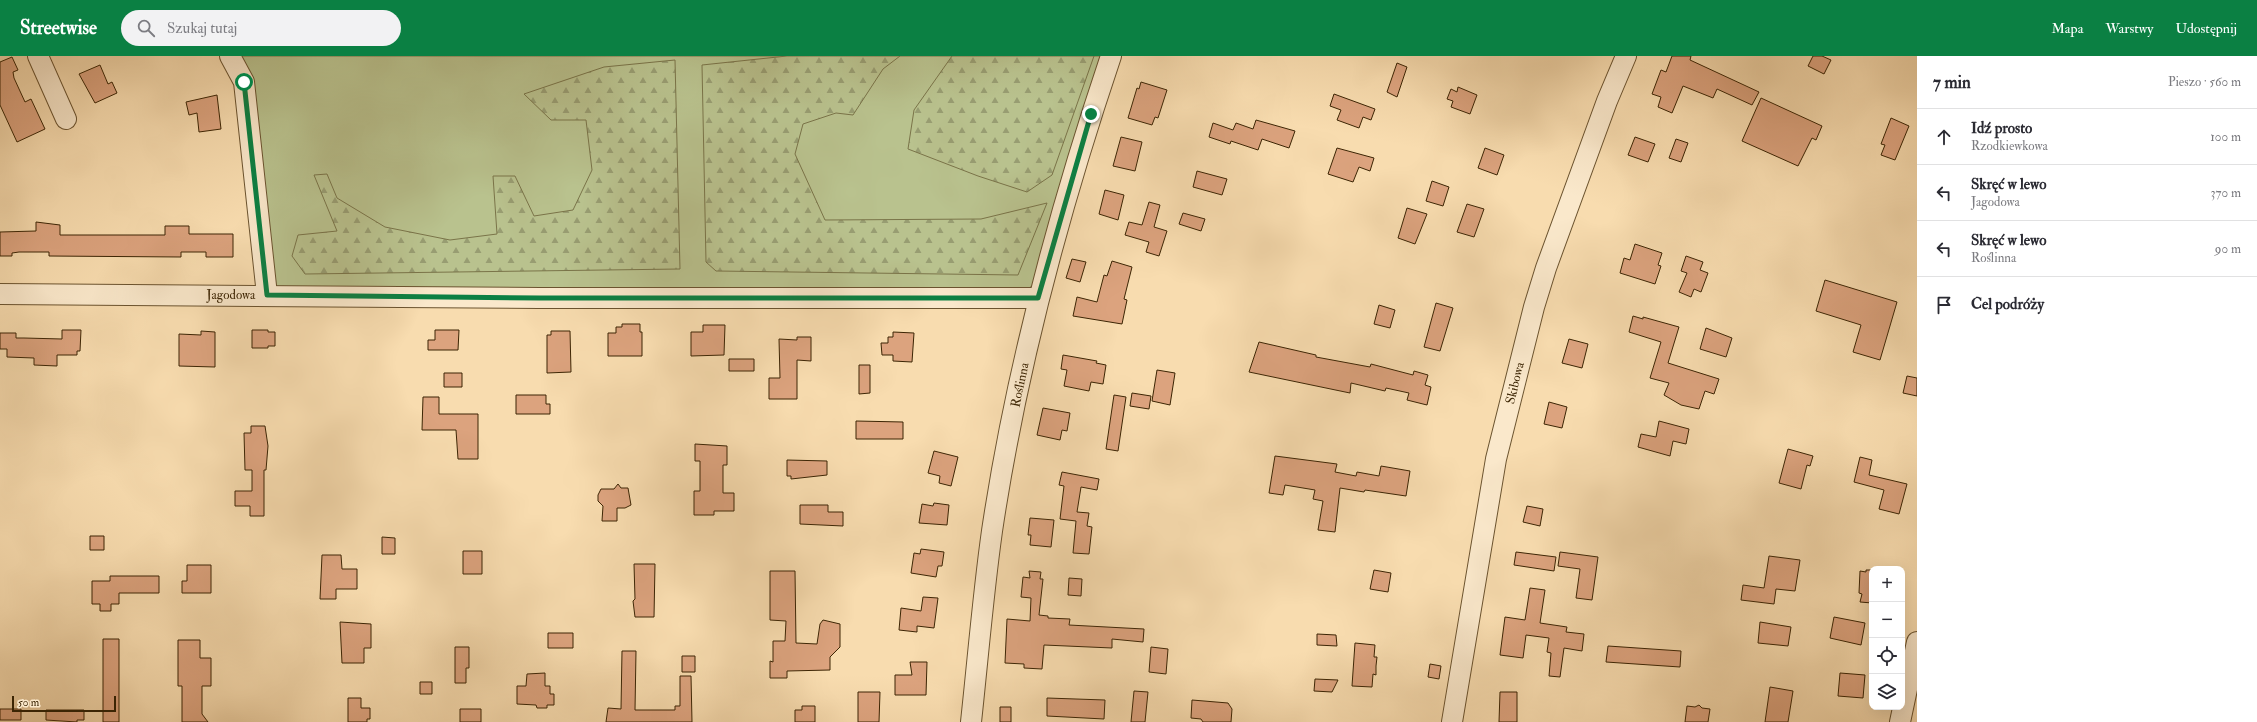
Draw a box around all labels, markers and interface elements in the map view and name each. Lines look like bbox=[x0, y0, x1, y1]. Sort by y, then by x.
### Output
search box bbox=[121, 10, 401, 46]
text: Streetwise bbox=[20, 16, 97, 40]
icon: search bbox=[135, 17, 157, 39]
text: Szukaj tutaj bbox=[167, 19, 237, 38]
text: Mapa bbox=[2051, 20, 2083, 37]
text: Warstwy bbox=[2105, 20, 2154, 37]
text: Udostępnij bbox=[2176, 20, 2237, 37]
text: 7 min bbox=[1933, 72, 1971, 93]
route start bbox=[235, 73, 253, 91]
text: Pieszo · 560 m bbox=[2168, 74, 2241, 90]
route end bbox=[1082, 105, 1100, 123]
text: Idź prosto bbox=[1971, 119, 2032, 138]
icon: ahead bbox=[1933, 126, 1955, 148]
text: 100 m bbox=[2210, 129, 2241, 145]
text: Rzodkiewkowa bbox=[1971, 138, 2048, 154]
text: Skręć w lewo bbox=[1971, 175, 2046, 194]
icon: left bbox=[1933, 182, 1955, 204]
text: 370 m bbox=[2211, 185, 2241, 201]
text: Jagodowa bbox=[1971, 194, 2020, 210]
text: Skręć w lewo bbox=[1971, 231, 2046, 250]
icon: left bbox=[1933, 238, 1955, 260]
text: 90 m bbox=[2215, 241, 2241, 257]
text: Roślinna bbox=[1971, 250, 2016, 266]
street label: Jagodowa bbox=[206, 287, 256, 303]
icon: arrive bbox=[1933, 294, 1955, 316]
text: Cel podróży bbox=[1971, 295, 2044, 314]
street label: Skibowa bbox=[1502, 360, 1528, 406]
street label: Roślinna bbox=[1007, 361, 1033, 409]
map controls bbox=[1869, 566, 1905, 710]
button: + bbox=[1869, 566, 1905, 602]
button: − bbox=[1869, 602, 1905, 638]
button: locate bbox=[1869, 638, 1905, 674]
button: layers bbox=[1869, 674, 1905, 710]
scale bar bbox=[12, 694, 116, 713]
text: 50 m bbox=[18, 696, 39, 709]

